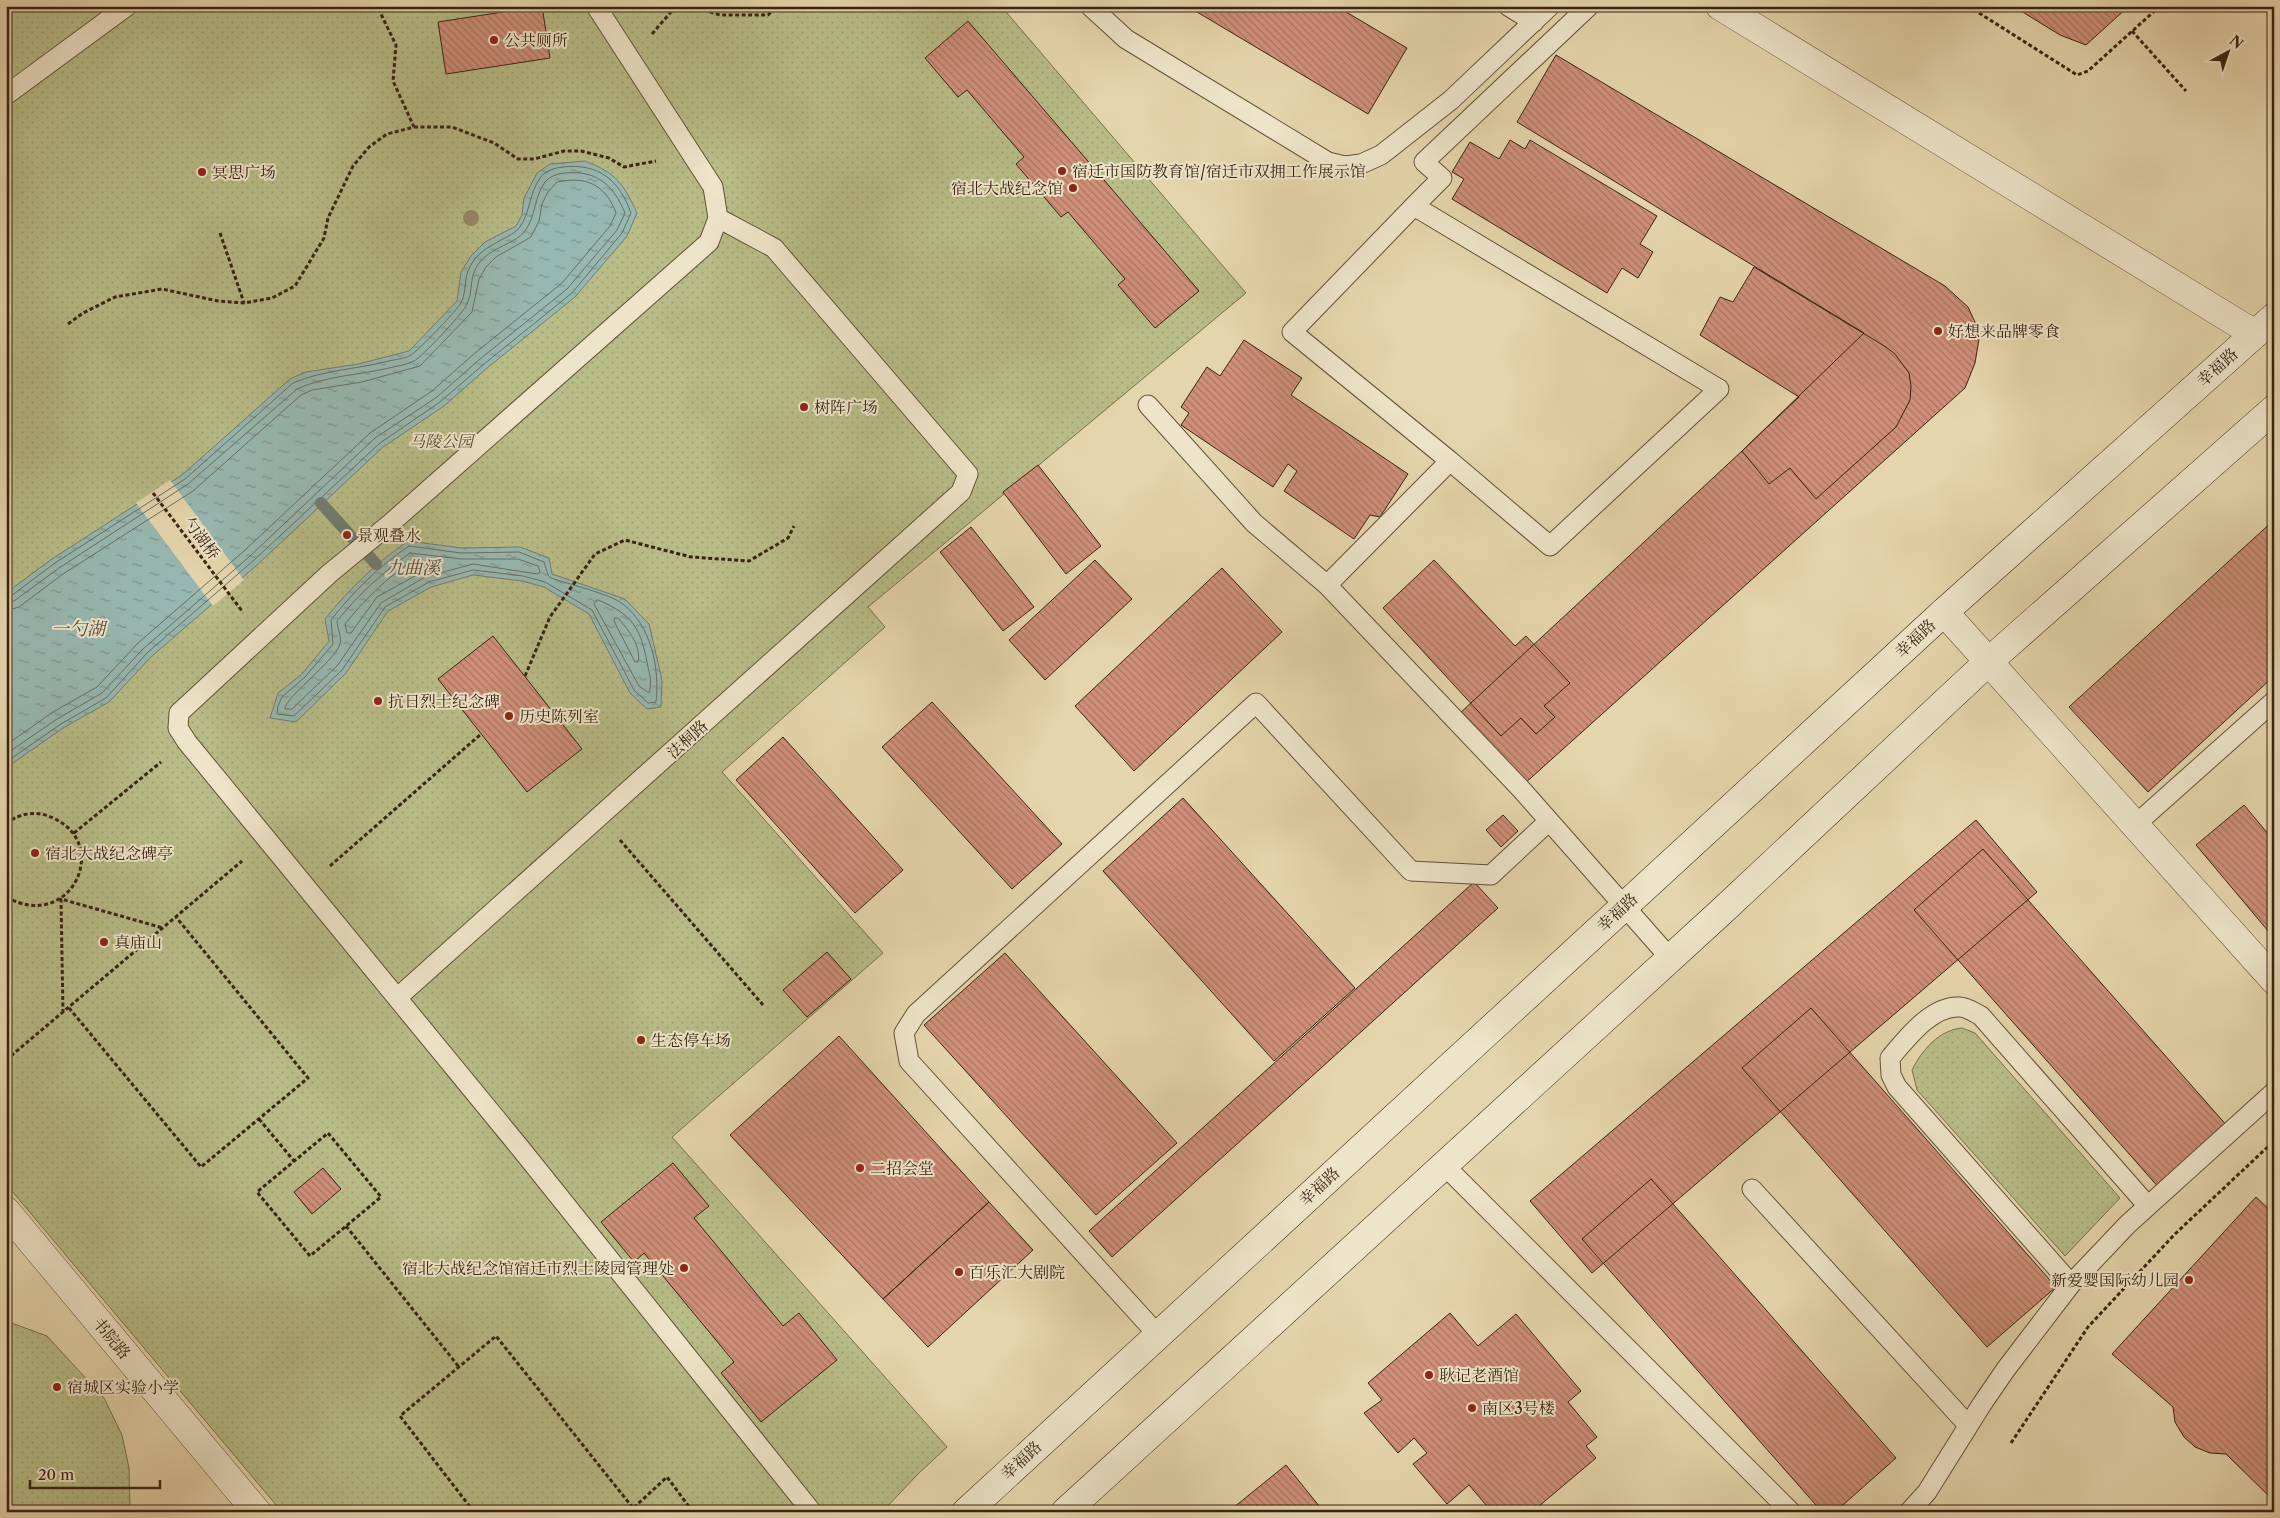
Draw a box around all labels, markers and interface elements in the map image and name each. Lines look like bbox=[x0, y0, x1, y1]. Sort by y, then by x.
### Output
north arrow bbox=[2202, 28, 2252, 78]
place label: 公共厕所 bbox=[504, 30, 568, 50]
text: N bbox=[2226, 31, 2247, 53]
marker: 公共厕所 bbox=[488, 34, 500, 46]
place label: 宿迁市国防教育馆/宿迁市双拥工作展示馆 bbox=[1072, 161, 1366, 181]
place label: 冥思广场 bbox=[212, 162, 276, 182]
marker: 宿迁市国防教育馆/宿迁市双拥工作展示馆 bbox=[1056, 165, 1068, 177]
marker: 冥思广场 bbox=[196, 166, 208, 178]
place label: 宿北大战纪念馆 bbox=[951, 178, 1063, 198]
marker: 宿北大战纪念馆 bbox=[1067, 182, 1079, 194]
place label: 好想来品牌零食 bbox=[1948, 321, 2060, 341]
marker: 好想来品牌零食 bbox=[1932, 325, 1944, 337]
street label: 幸福路 bbox=[2192, 344, 2242, 390]
place label: 树阵广场 bbox=[814, 397, 878, 417]
marker: 树阵广场 bbox=[798, 401, 810, 413]
park label: 马陵公园 bbox=[409, 431, 476, 451]
street label: 勺湖桥 bbox=[180, 513, 224, 563]
place label: 景观叠水 bbox=[357, 525, 421, 545]
marker: 景观叠水 bbox=[341, 529, 353, 541]
water label: 九曲溪 bbox=[386, 557, 442, 579]
street label: 幸福路 bbox=[1891, 614, 1939, 662]
water label: 一勺湖 bbox=[51, 618, 108, 640]
place label: 抗日烈士纪念碑 bbox=[388, 691, 500, 711]
marker: 抗日烈士纪念碑 bbox=[372, 695, 384, 707]
place label: 历史陈列室 bbox=[519, 706, 599, 726]
marker: 历史陈列室 bbox=[503, 710, 515, 722]
street label: 法桐路 bbox=[662, 716, 712, 762]
place label: 宿北大战纪念碑亭 bbox=[45, 843, 173, 863]
marker: 宿北大战纪念碑亭 bbox=[29, 847, 41, 859]
street label: 幸福路 bbox=[1593, 888, 1641, 936]
place label: 真庙山 bbox=[114, 932, 162, 952]
marker: 真庙山 bbox=[98, 936, 110, 948]
place label: 生态停车场 bbox=[651, 1030, 731, 1050]
marker: 生态停车场 bbox=[635, 1034, 647, 1046]
place label: 二招会堂 bbox=[870, 1158, 934, 1178]
marker: 二招会堂 bbox=[854, 1162, 866, 1174]
street label: 幸福路 bbox=[1295, 1162, 1343, 1210]
place label: 宿北大战纪念馆宿迁市烈士陵园管理处 bbox=[402, 1258, 674, 1278]
marker: 宿北大战纪念馆宿迁市烈士陵园管理处 bbox=[678, 1262, 690, 1274]
place label: 百乐汇大剧院 bbox=[969, 1262, 1065, 1282]
marker: 百乐汇大剧院 bbox=[953, 1266, 965, 1278]
place label: 新爱婴国际幼儿园 bbox=[2051, 1270, 2179, 1290]
marker: 新爱婴国际幼儿园 bbox=[2183, 1274, 2195, 1286]
street label: 书院路 bbox=[89, 1313, 135, 1363]
place label: 耿记老酒馆 bbox=[1439, 1365, 1519, 1385]
marker: 耿记老酒馆 bbox=[1423, 1369, 1435, 1381]
place label: 宿城区实验小学 bbox=[67, 1377, 179, 1397]
marker: 宿城区实验小学 bbox=[51, 1381, 63, 1393]
place label: 南区3号楼 bbox=[1482, 1398, 1555, 1418]
marker: 南区3号楼 bbox=[1466, 1402, 1478, 1414]
street label: 幸福路 bbox=[997, 1436, 1045, 1484]
scale bar bbox=[30, 1458, 160, 1490]
text: 20 m bbox=[38, 1465, 74, 1484]

